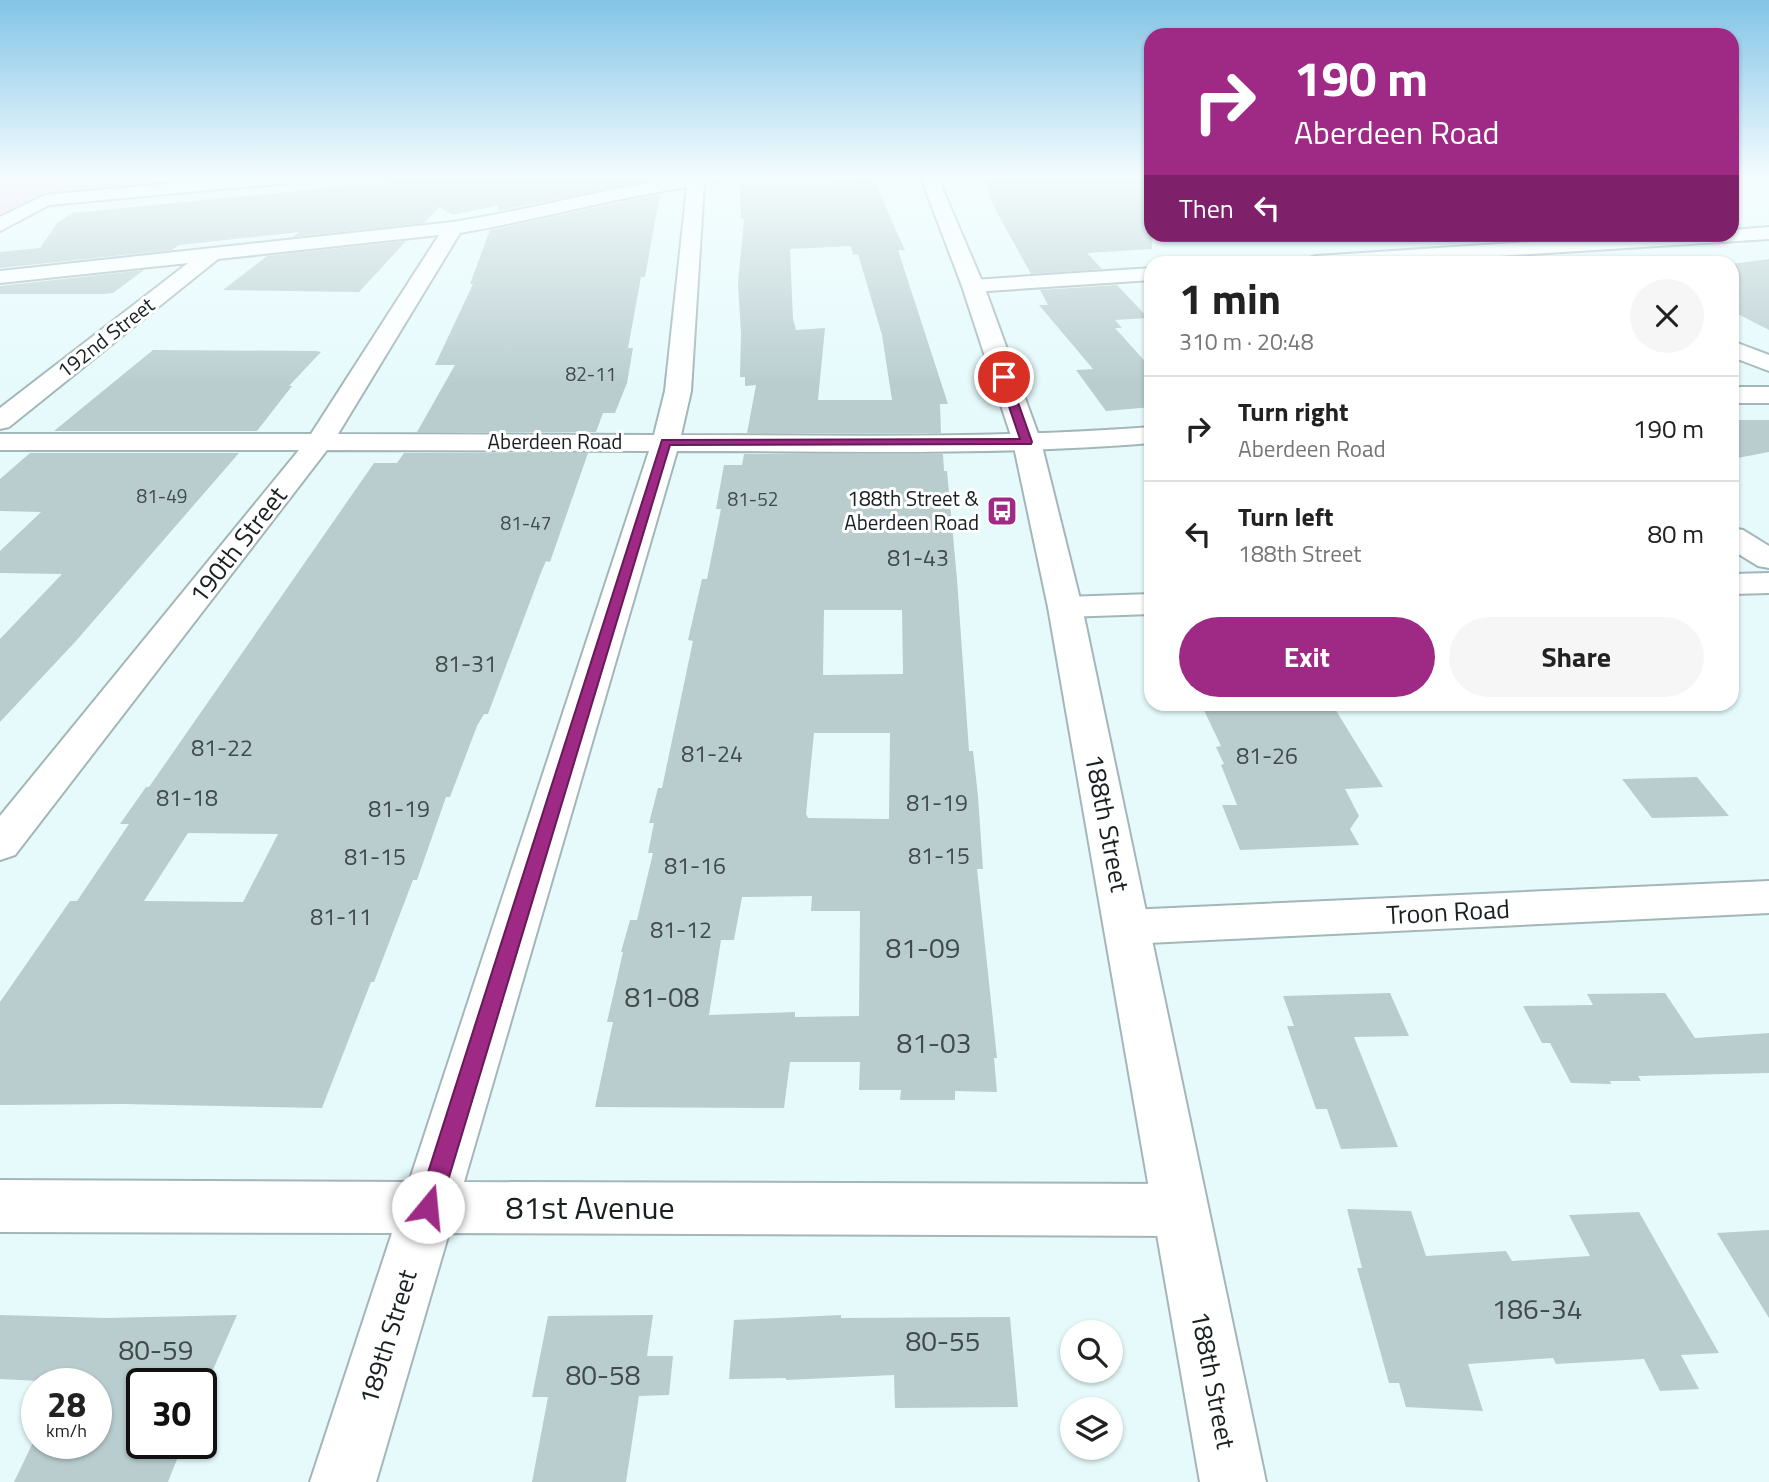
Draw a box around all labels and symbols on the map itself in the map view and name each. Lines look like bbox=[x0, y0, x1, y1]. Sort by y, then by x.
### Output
street label: 192nd Street bbox=[50, 288, 162, 386]
pin bbox=[974, 347, 1034, 407]
house number: 82-11 bbox=[566, 359, 616, 388]
street label: Aberdeen Road bbox=[488, 425, 622, 457]
street label: 190th Street bbox=[179, 478, 296, 612]
house number: 81-49 bbox=[137, 481, 187, 510]
place label: 188th Street & Aberdeen Road bbox=[844, 482, 980, 538]
house number: 81-52 bbox=[728, 484, 778, 513]
bus stop icon: 188th Street & Aberdeen Road bbox=[985, 494, 1019, 528]
house number: 81-47 bbox=[501, 508, 551, 537]
house number: 81-43 bbox=[887, 540, 949, 575]
house number: 81-31 bbox=[435, 646, 497, 681]
house number: 81-22 bbox=[191, 730, 253, 765]
house number: 81-24 bbox=[681, 736, 743, 771]
house number: 81-26 bbox=[1236, 738, 1298, 773]
street label: 188th Street bbox=[1075, 751, 1140, 895]
house number: 81-18 bbox=[156, 780, 218, 815]
house number: 81-19 bbox=[906, 785, 968, 820]
house number: 81-19 bbox=[368, 791, 430, 826]
house number: 81-15 bbox=[908, 838, 970, 873]
house number: 81-15 bbox=[344, 839, 406, 874]
house number: 81-16 bbox=[664, 848, 726, 883]
street label: Troon Road bbox=[1385, 889, 1511, 934]
house number: 81-11 bbox=[310, 899, 372, 934]
house number: 81-12 bbox=[650, 912, 712, 947]
house number: 81-09 bbox=[886, 926, 960, 969]
house number: 81-08 bbox=[625, 975, 699, 1018]
house number: 81-03 bbox=[897, 1021, 971, 1064]
position arrow bbox=[391, 1170, 465, 1244]
street label: 81st Avenue bbox=[505, 1183, 675, 1231]
street label: 189th Street bbox=[348, 1264, 427, 1409]
house number: 186-34 bbox=[1492, 1287, 1582, 1330]
street label: 188th Street bbox=[1181, 1308, 1246, 1452]
house number: 80-55 bbox=[906, 1319, 980, 1362]
house number: 80-59 bbox=[119, 1328, 193, 1371]
house number: 80-58 bbox=[566, 1353, 640, 1396]
speed limit sign: 30 bbox=[126, 1368, 217, 1459]

